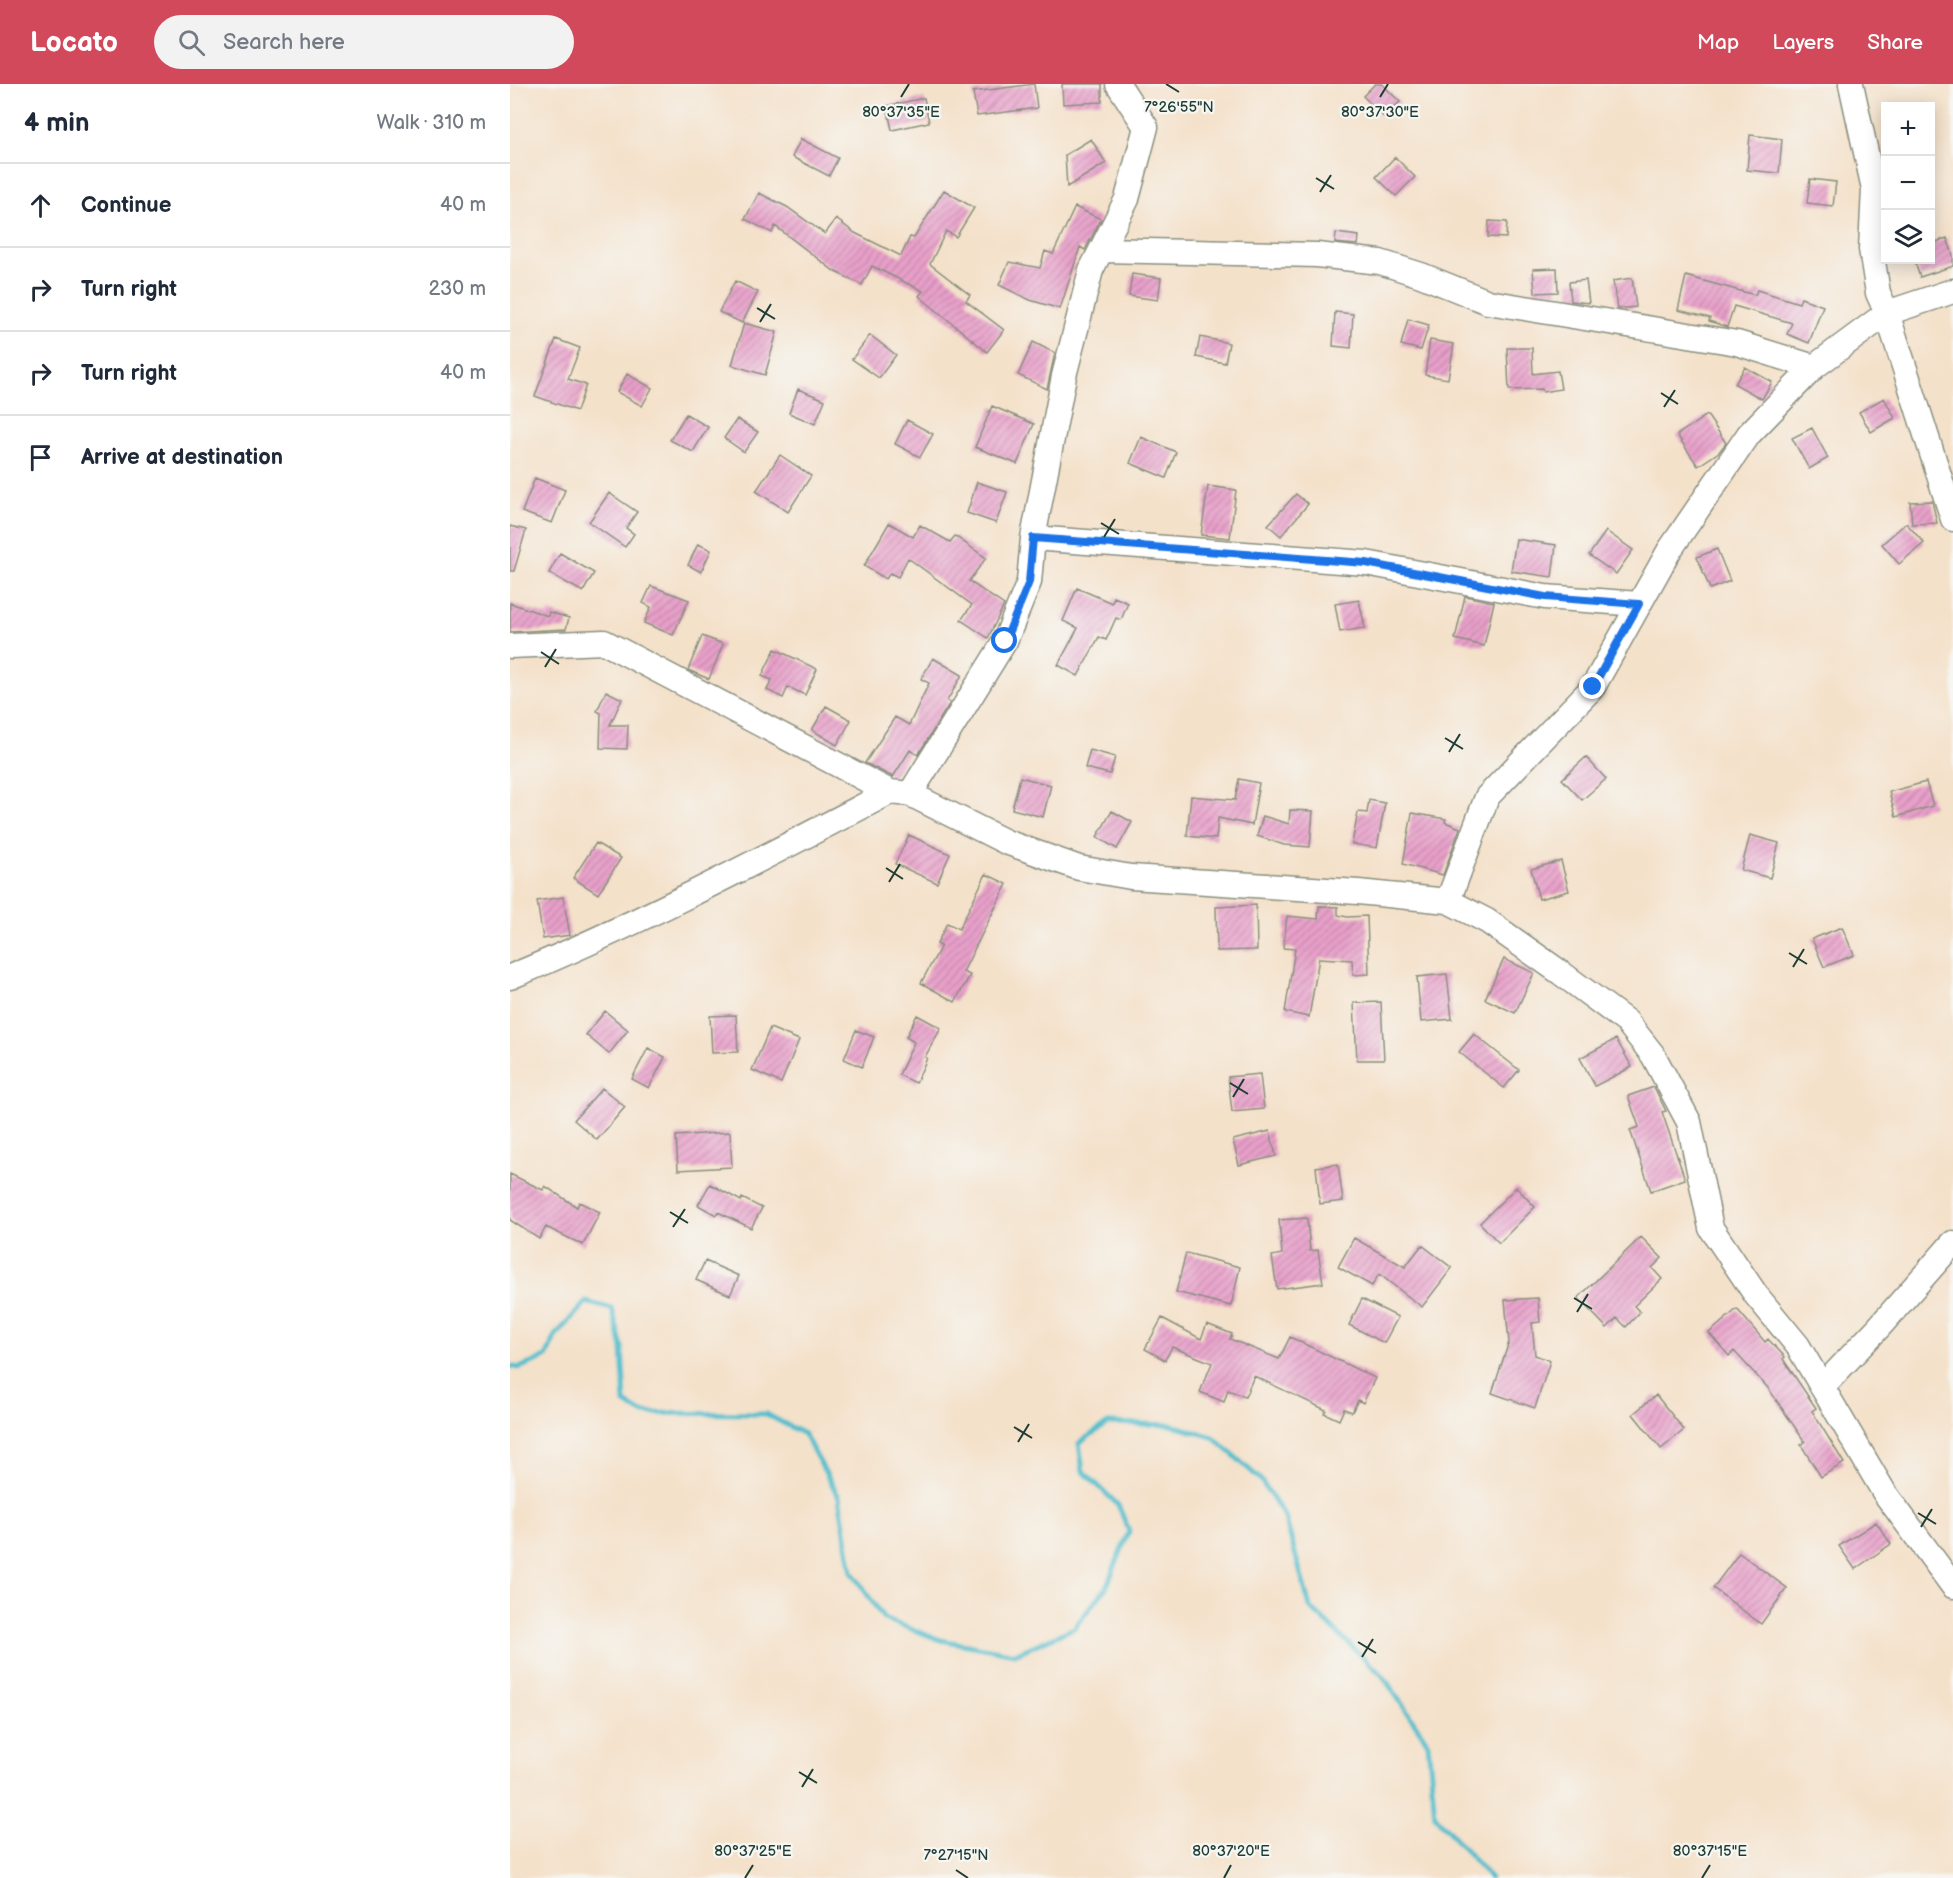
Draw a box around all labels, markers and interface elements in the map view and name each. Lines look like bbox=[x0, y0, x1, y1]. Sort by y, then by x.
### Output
search box bbox=[154, 15, 574, 69]
text: Locato bbox=[30, 26, 118, 59]
icon: search bbox=[175, 26, 208, 59]
text: Search here bbox=[223, 29, 345, 56]
text: Map bbox=[1697, 30, 1739, 55]
text: Layers bbox=[1772, 30, 1834, 55]
text: Share bbox=[1867, 30, 1923, 55]
text: 7°26'55"N bbox=[1144, 98, 1214, 117]
map controls bbox=[1881, 102, 1935, 264]
button: + bbox=[1881, 102, 1935, 156]
text: 80°37'35"E bbox=[862, 103, 940, 122]
text: 80°37'30"E bbox=[1341, 103, 1419, 122]
text: 4 min bbox=[24, 108, 89, 139]
text: Walk · 310 m bbox=[377, 111, 486, 135]
button: − bbox=[1881, 156, 1935, 210]
icon: ahead bbox=[24, 189, 57, 222]
text: Continue bbox=[81, 192, 171, 219]
text: 40 m bbox=[440, 193, 486, 217]
button: layers bbox=[1881, 210, 1935, 264]
icon: right bbox=[24, 273, 57, 306]
text: Turn right bbox=[81, 276, 177, 303]
text: 230 m bbox=[429, 277, 486, 301]
icon: right bbox=[24, 357, 57, 390]
text: Turn right bbox=[81, 360, 177, 387]
text: 40 m bbox=[440, 361, 486, 385]
icon: arrive bbox=[24, 441, 57, 474]
text: Arrive at destination bbox=[81, 444, 283, 471]
route start bbox=[991, 627, 1017, 653]
route end bbox=[1579, 673, 1605, 699]
text: 80°37'25"E bbox=[714, 1842, 792, 1861]
text: 80°37'20"E bbox=[1192, 1842, 1270, 1861]
text: 80°37'15"E bbox=[1673, 1842, 1747, 1861]
text: 7°27'15"N bbox=[923, 1846, 989, 1865]

